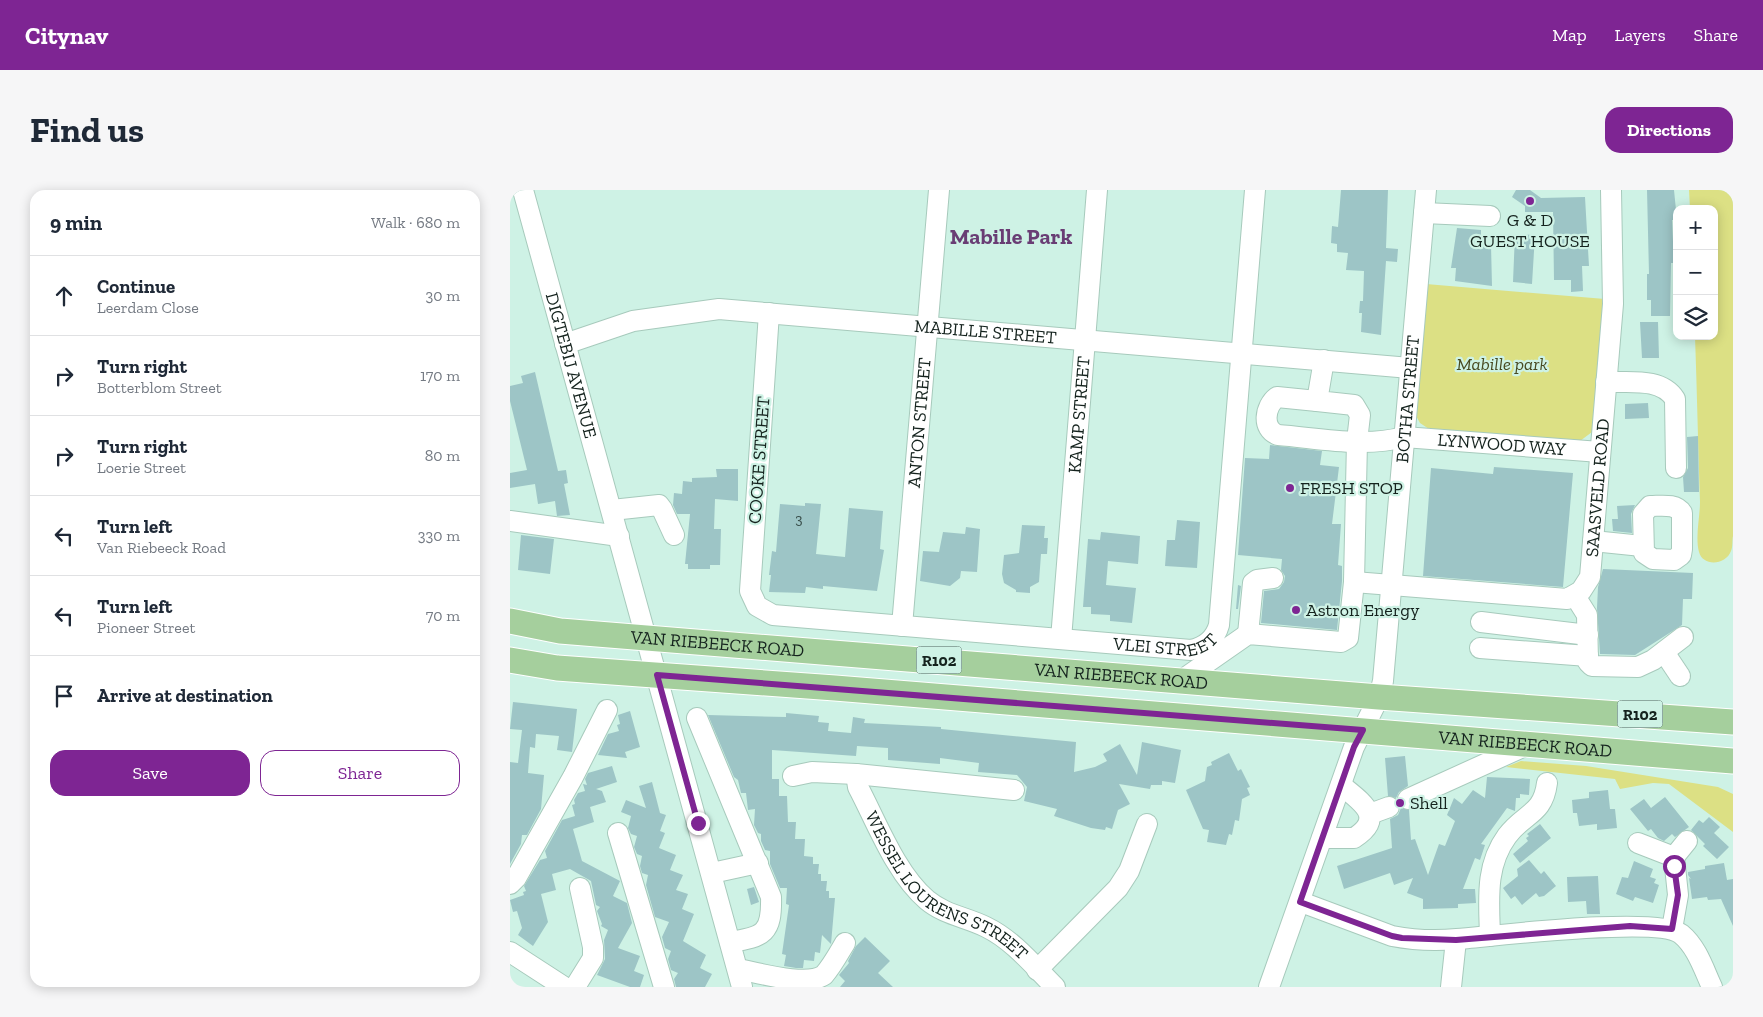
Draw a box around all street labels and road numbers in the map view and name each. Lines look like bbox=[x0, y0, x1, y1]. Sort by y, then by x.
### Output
street label: DIGTEBIJ AVENUE bbox=[541, 290, 602, 441]
street label: MABILLE STREET bbox=[913, 315, 1057, 349]
street label: BOTHA STREET bbox=[1391, 334, 1424, 464]
street label: KAMP STREET bbox=[1063, 355, 1095, 474]
street label: ANTON STREET bbox=[903, 357, 936, 489]
street label: COOKE STREET bbox=[744, 395, 774, 525]
street label: SAASVELD ROAD bbox=[1581, 418, 1614, 558]
street label: LYNWOOD WAY bbox=[1437, 429, 1567, 460]
street label: VAN RIEBEECK ROAD bbox=[629, 626, 805, 662]
street label: VLEI STREET bbox=[1111, 628, 1223, 662]
road number: R102 bbox=[916, 646, 962, 674]
street label: VAN RIEBEECK ROAD bbox=[1033, 658, 1209, 694]
road number: R102 bbox=[1618, 700, 1662, 728]
street label: VAN RIEBEECK ROAD bbox=[1437, 726, 1613, 762]
street label: WESSEL LOURENS STREET bbox=[861, 807, 1033, 964]

